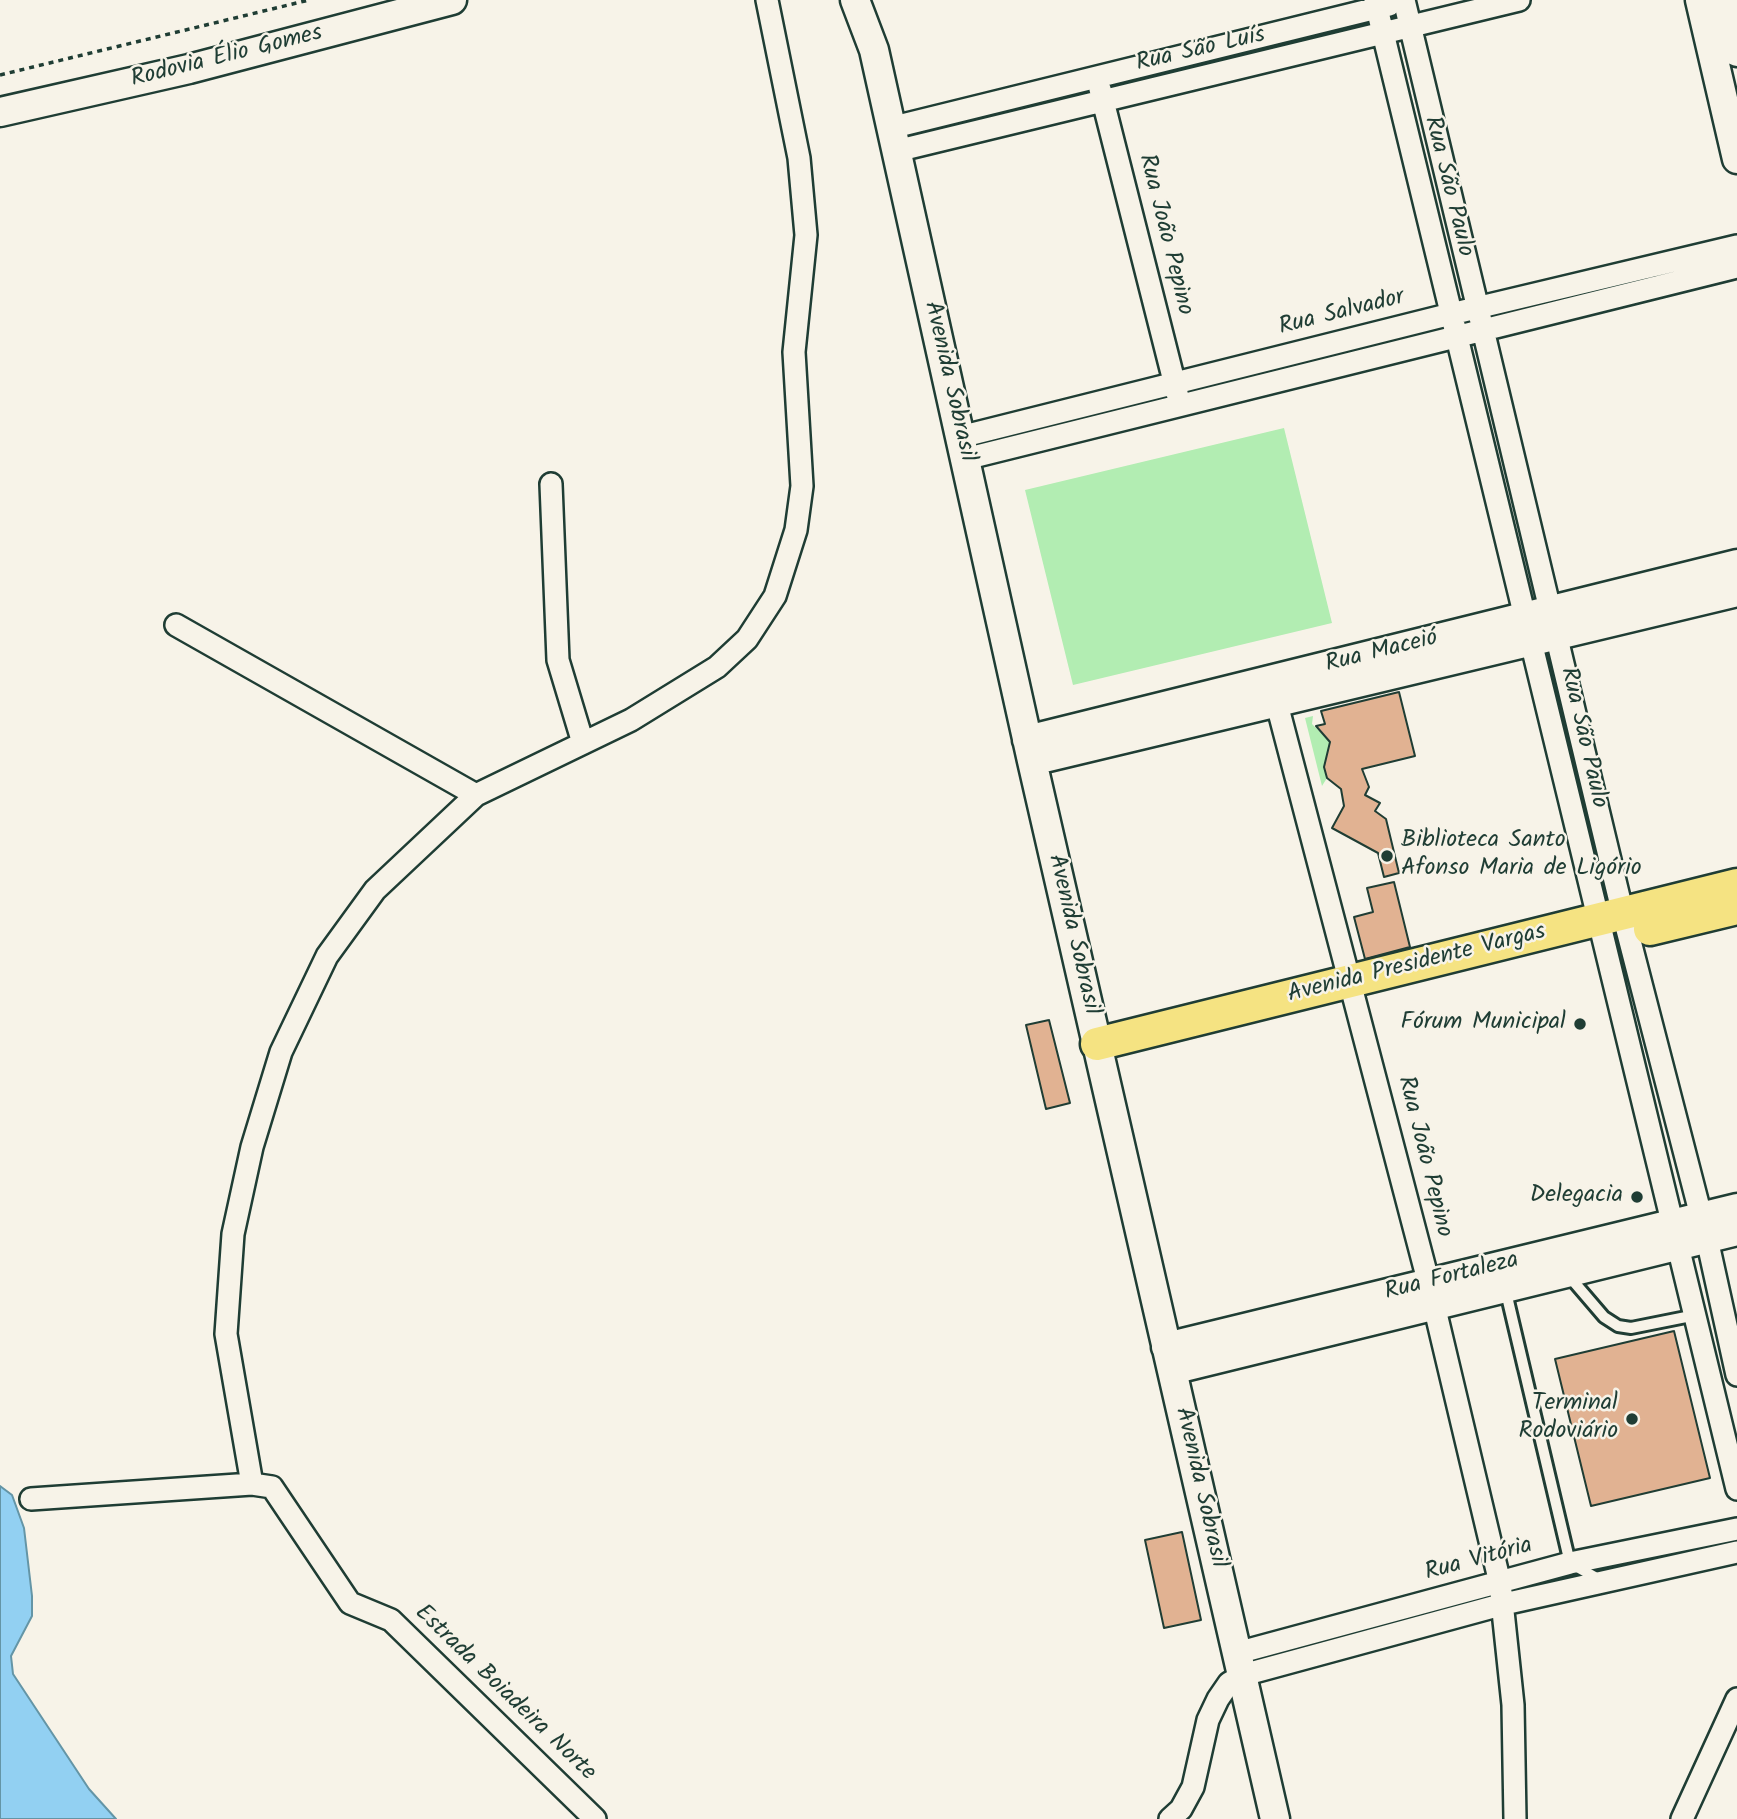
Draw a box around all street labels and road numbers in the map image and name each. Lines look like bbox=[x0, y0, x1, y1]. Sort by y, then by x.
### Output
street label: Rodovia Élio Gomes bbox=[128, 20, 326, 96]
street label: Rua São Luís bbox=[1134, 22, 1268, 80]
street label: Rua São Paulo bbox=[1416, 114, 1478, 260]
street label: Rua João Pepino bbox=[1130, 151, 1198, 319]
street label: Rua Salvador bbox=[1276, 284, 1408, 344]
street label: Avenida Sobrasil bbox=[916, 299, 980, 465]
street label: Rua Maceió bbox=[1323, 625, 1441, 681]
street label: Rua São Paulo bbox=[1552, 665, 1612, 811]
street label: Avenida Sobrasil bbox=[1040, 852, 1104, 1018]
street label: Avenida Presidente Vargas bbox=[1285, 919, 1549, 1011]
street label: Rua João Pepino bbox=[1389, 1073, 1457, 1241]
street label: Rua Fortaleza bbox=[1382, 1247, 1522, 1309]
street label: Avenida Sobrasil bbox=[1167, 1405, 1231, 1571]
street label: Rua Vitória bbox=[1422, 1533, 1536, 1589]
street label: Estrada Boiadeira Norte bbox=[407, 1600, 601, 1788]

